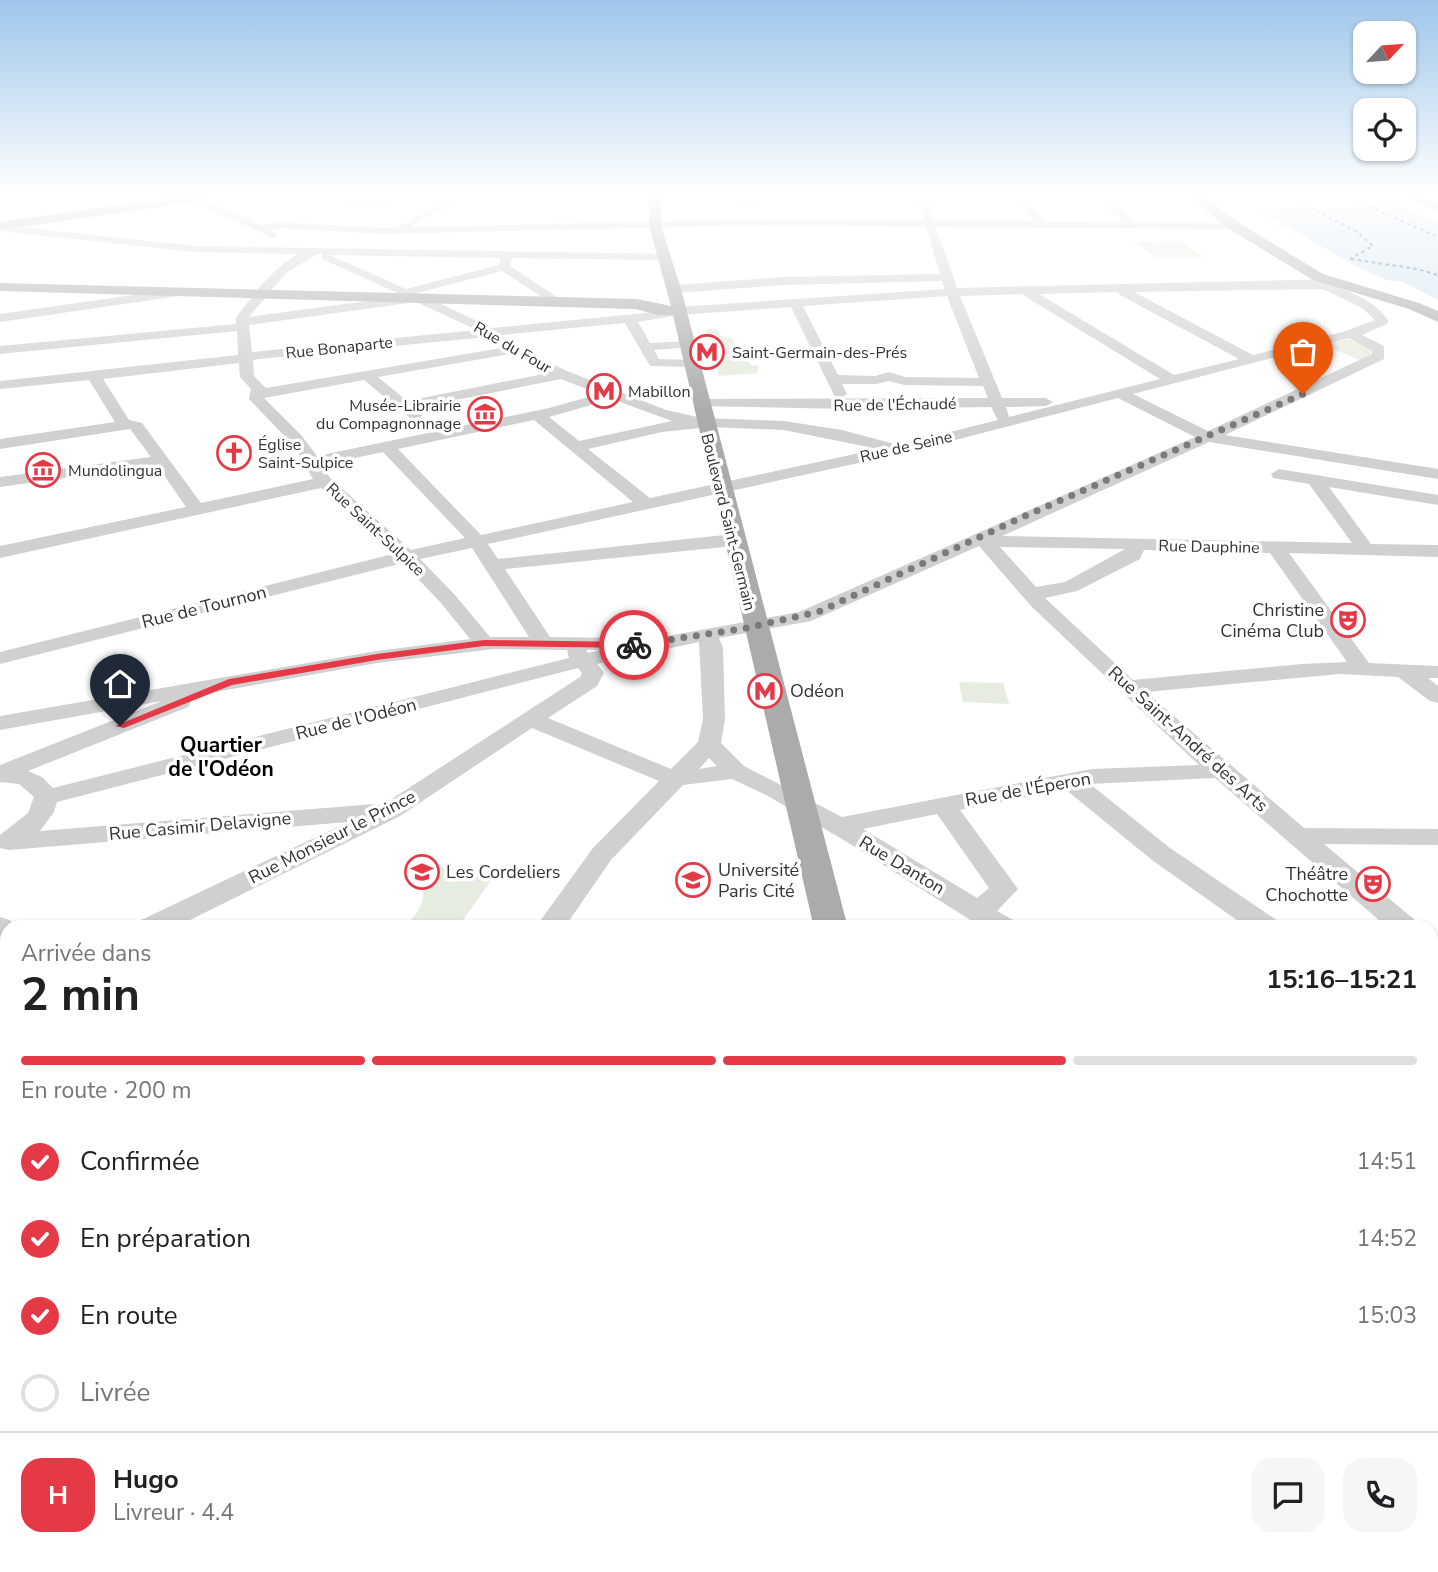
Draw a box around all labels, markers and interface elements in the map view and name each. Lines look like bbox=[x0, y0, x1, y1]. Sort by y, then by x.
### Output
north arrow bbox=[1353, 21, 1416, 84]
map controls bbox=[1353, 21, 1416, 161]
button: locate bbox=[1353, 98, 1416, 161]
street label: Rue du Four bbox=[469, 317, 556, 379]
pin bbox=[1273, 322, 1333, 394]
street label: Rue Bonaparte bbox=[284, 331, 394, 365]
metro station icon: Saint-Germain-des-Prés bbox=[688, 333, 726, 371]
icon: bag bbox=[1284, 333, 1322, 371]
place label: Saint-Germain-des-Prés bbox=[732, 342, 907, 364]
metro station icon: Mabillon bbox=[585, 372, 623, 410]
place label: Mabillon bbox=[628, 381, 691, 403]
street label: Rue de l'Échaudé bbox=[833, 393, 957, 417]
place label: Musée-Librairie du Compagnonnage bbox=[316, 395, 461, 435]
museum icon: Musée-Librairie du Compagnonnage bbox=[466, 395, 504, 433]
street label: Rue de Seine bbox=[858, 426, 954, 468]
street label: Boulevard Saint-Germain bbox=[695, 431, 761, 613]
church icon: Église Saint-Sulpice bbox=[215, 434, 253, 472]
place label: Église Saint-Sulpice bbox=[258, 434, 353, 474]
museum icon: Mundolingua bbox=[24, 451, 62, 489]
place label: Mundolingua bbox=[68, 460, 162, 482]
street label: Rue Saint-Sulpice bbox=[321, 478, 430, 581]
street label: Rue Dauphine bbox=[1158, 535, 1260, 559]
street label: Rue de Tournon bbox=[139, 580, 269, 634]
place label: Christine Cinéma Club bbox=[1220, 598, 1324, 643]
theatre icon: Christine Cinéma Club bbox=[1329, 601, 1367, 639]
courier bbox=[599, 610, 669, 680]
icon: bike bbox=[615, 626, 653, 664]
pin bbox=[90, 654, 150, 726]
street label: Rue Saint-André des Arts bbox=[1103, 661, 1273, 817]
icon: home bbox=[101, 665, 139, 703]
metro station icon: Odéon bbox=[746, 672, 784, 710]
place label: Odéon bbox=[790, 679, 844, 703]
street label: Rue de l'Odéon bbox=[293, 692, 419, 746]
district label: Quartier de l'Odéon bbox=[168, 731, 274, 783]
street label: Rue de l'Éperon bbox=[963, 766, 1093, 812]
street label: Rue Monsieur le Prince bbox=[244, 784, 420, 890]
street label: Rue Casimir Delavigne bbox=[108, 806, 292, 846]
street label: Rue Danton bbox=[855, 830, 949, 900]
school or university icon: Les Cordeliers bbox=[403, 853, 441, 891]
place label: Université Paris Cité bbox=[718, 858, 799, 903]
place label: Les Cordeliers bbox=[446, 860, 561, 884]
school or university icon: Université Paris Cité bbox=[674, 861, 712, 899]
place label: Théâtre Chochotte bbox=[1265, 862, 1348, 907]
theatre icon: Théâtre Chochotte bbox=[1354, 865, 1392, 903]
text: Arrivée dans bbox=[21, 938, 151, 969]
text: 15:16–15:21 bbox=[1266, 962, 1417, 997]
text: 2 min bbox=[21, 963, 140, 1026]
text: En route · 200 m bbox=[21, 1075, 191, 1106]
icon: check bbox=[21, 1143, 59, 1181]
text: Confirmée bbox=[80, 1144, 200, 1179]
text: 14:51 bbox=[1357, 1146, 1417, 1177]
icon: check bbox=[21, 1220, 59, 1258]
text: En préparation bbox=[80, 1221, 251, 1256]
text: 14:52 bbox=[1357, 1223, 1417, 1254]
icon: check bbox=[21, 1297, 59, 1335]
text: En route bbox=[80, 1298, 178, 1333]
text: 15:03 bbox=[1357, 1300, 1417, 1331]
text: Livrée bbox=[80, 1375, 150, 1410]
button: chat bbox=[1251, 1458, 1325, 1532]
button: phone bbox=[1343, 1458, 1417, 1532]
text: Hugo bbox=[113, 1462, 179, 1497]
text: H bbox=[48, 1478, 68, 1513]
text: Livreur · 4.4 bbox=[113, 1497, 234, 1528]

